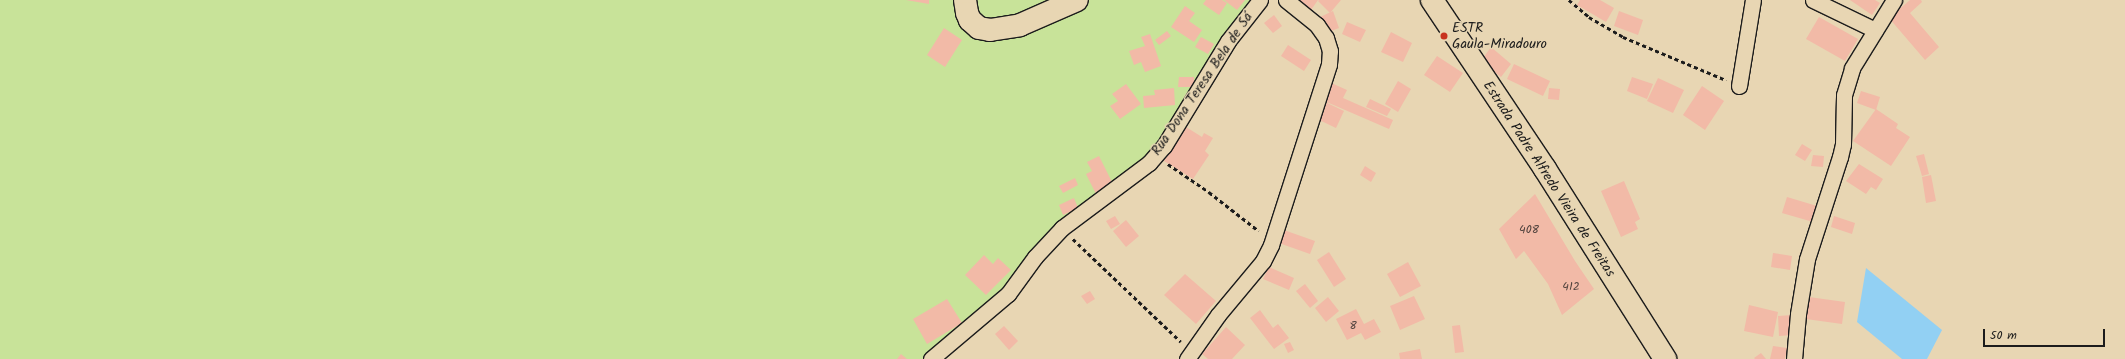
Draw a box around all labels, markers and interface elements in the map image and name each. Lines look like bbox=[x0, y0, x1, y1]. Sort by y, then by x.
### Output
street label: Rua Dona Teresa Bela de Sá bbox=[1148, 9, 1256, 159]
place label: ESTR Gaula-Miradouro bbox=[1452, 20, 1547, 52]
marker: ESTR Gaula-Miradouro bbox=[1439, 31, 1449, 41]
street label: Estrada Padre Alfredo Vieira de Freitas bbox=[1479, 78, 1619, 280]
house number: 408 bbox=[1519, 223, 1539, 237]
house number: 412 bbox=[1562, 280, 1580, 294]
house number: 8 bbox=[1349, 319, 1357, 333]
scale bar bbox=[1985, 321, 2107, 347]
text: 50 m bbox=[1990, 326, 2017, 345]

